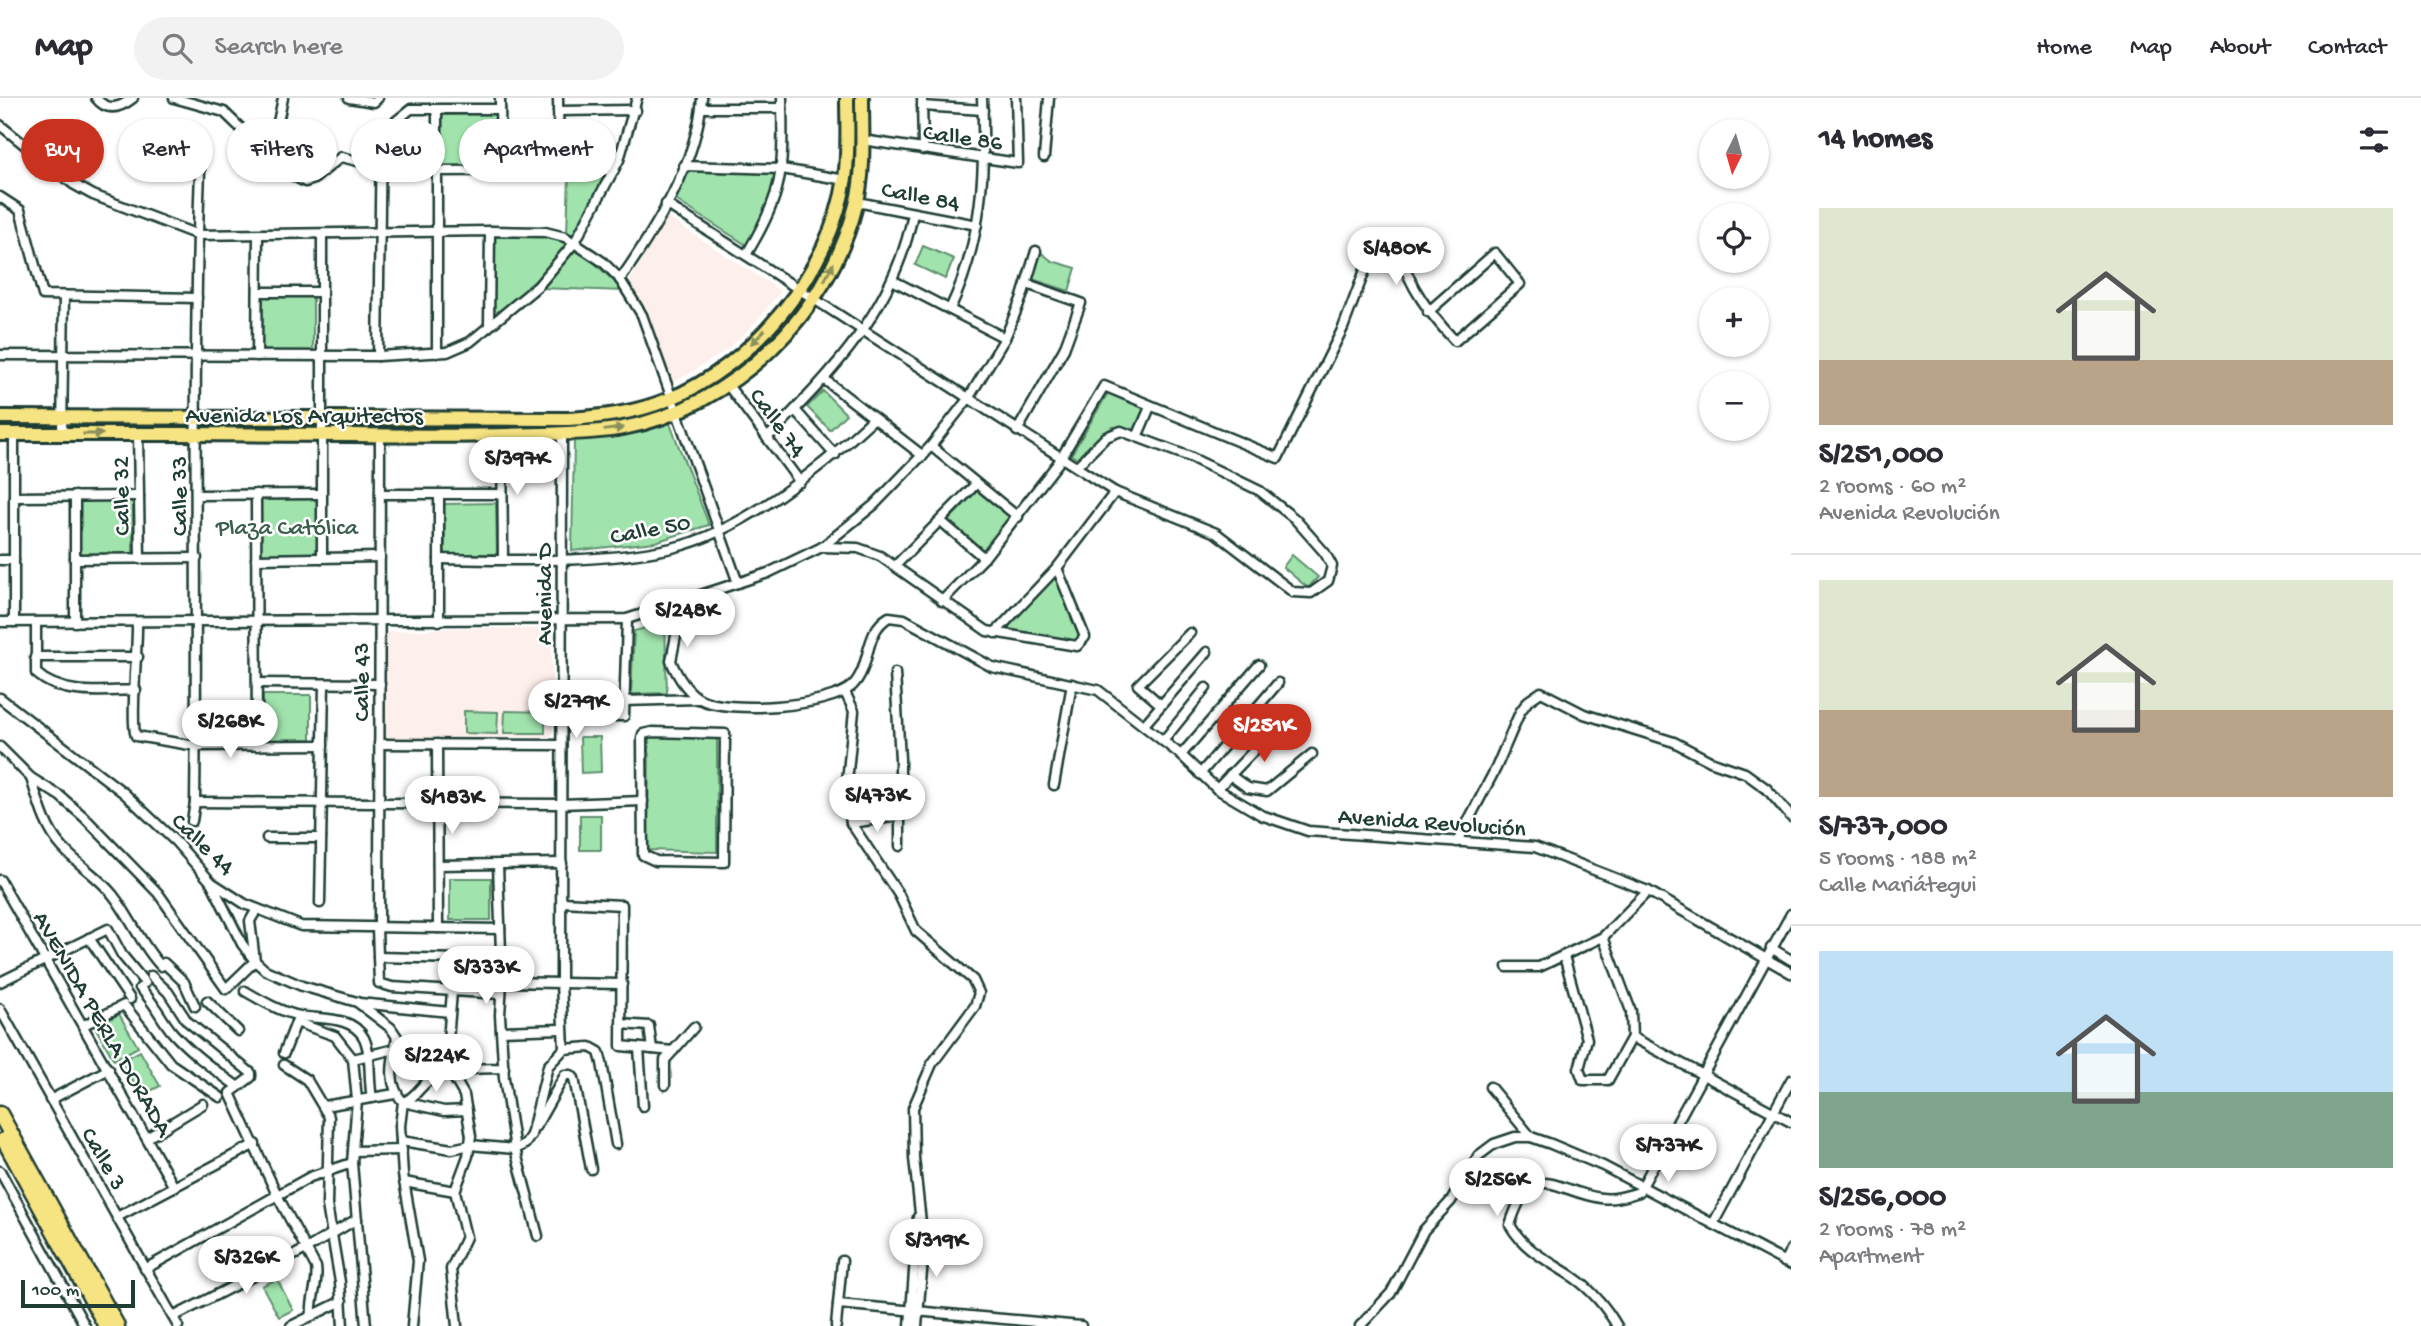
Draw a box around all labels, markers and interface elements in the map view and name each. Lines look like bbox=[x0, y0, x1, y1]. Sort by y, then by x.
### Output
search box bbox=[134, 17, 624, 80]
text: Map bbox=[35, 29, 92, 67]
icon: search bbox=[158, 29, 196, 67]
text: Search here bbox=[214, 33, 343, 64]
text: Home bbox=[2036, 34, 2092, 63]
text: Map bbox=[2130, 34, 2172, 63]
text: About bbox=[2210, 34, 2270, 63]
text: Contact bbox=[2308, 34, 2386, 63]
chip: Buy bbox=[21, 119, 104, 182]
chip: Rent bbox=[118, 119, 213, 182]
chip: Filters bbox=[227, 119, 337, 182]
chip: New bbox=[351, 119, 445, 182]
chip: Apartment bbox=[459, 119, 616, 182]
north arrow bbox=[1699, 119, 1769, 189]
map controls bbox=[1699, 119, 1769, 441]
street label: Calle 86 bbox=[921, 120, 1005, 160]
icon: filters bbox=[2355, 121, 2393, 159]
text: 14 homes bbox=[1819, 123, 1932, 158]
street label: Calle 84 bbox=[879, 177, 963, 220]
button: locate bbox=[1699, 203, 1769, 273]
pin: S/480K bbox=[1339, 228, 1453, 287]
text: S/480K bbox=[1363, 236, 1429, 263]
icon: home bbox=[2043, 253, 2169, 379]
one-way arrow bbox=[823, 261, 835, 281]
button: + bbox=[1699, 287, 1769, 357]
one-way arrow bbox=[749, 328, 766, 345]
button: − bbox=[1699, 371, 1769, 441]
street label: Calle 74 bbox=[741, 384, 811, 465]
street label: Avenida Los Arquitectos bbox=[185, 403, 424, 432]
one-way arrow bbox=[603, 424, 625, 435]
one-way arrow bbox=[82, 428, 104, 439]
pin: S/397K bbox=[460, 438, 574, 497]
text: S/251,000 bbox=[1819, 439, 1943, 474]
text: S/397K bbox=[485, 446, 549, 473]
street label: Calle 32 bbox=[108, 456, 139, 536]
street label: Calle 33 bbox=[167, 456, 196, 536]
text: 2 rooms · 60 m² bbox=[1819, 474, 1966, 501]
text: Avenida Revolución bbox=[1819, 501, 2000, 528]
street label: Calle 50 bbox=[608, 509, 693, 553]
park label: Plaza Católica bbox=[215, 515, 359, 544]
street label: Avenida D bbox=[532, 542, 561, 645]
pin: S/248K bbox=[630, 589, 744, 649]
text: S/248K bbox=[655, 598, 719, 625]
icon: home bbox=[2043, 625, 2169, 751]
street label: Calle 43 bbox=[349, 643, 378, 721]
pin: S/279K bbox=[519, 680, 633, 740]
text: S/279K bbox=[544, 689, 608, 716]
pin: S/268K bbox=[173, 700, 287, 760]
pin: S/251K bbox=[1207, 704, 1321, 764]
text: S/268K bbox=[198, 709, 262, 736]
text: S/251K bbox=[1233, 713, 1295, 740]
pin: S/473K bbox=[820, 774, 934, 834]
pin: S/183K bbox=[395, 776, 509, 836]
text: S/473K bbox=[845, 783, 909, 810]
text: S/183K bbox=[421, 785, 483, 812]
street label: Avenida Revolución bbox=[1337, 803, 1527, 846]
street label: Calle 44 bbox=[164, 808, 240, 883]
text: S/737,000 bbox=[1819, 811, 1947, 846]
text: 5 rooms · 188 m² bbox=[1819, 846, 1977, 873]
text: Calle Mariátegui bbox=[1819, 873, 1976, 900]
street label: AVENIDA PERLA DORADA bbox=[25, 907, 178, 1144]
pin: S/333K bbox=[429, 946, 543, 1006]
text: S/333K bbox=[454, 955, 518, 982]
icon: home bbox=[2043, 996, 2169, 1122]
pin: S/224K bbox=[379, 1034, 493, 1094]
text: S/224K bbox=[405, 1043, 467, 1070]
street label: Calle 3 bbox=[73, 1123, 131, 1196]
pin: S/737K bbox=[1611, 1124, 1725, 1184]
text: S/737K bbox=[1636, 1133, 1700, 1160]
pin: S/256K bbox=[1440, 1158, 1554, 1218]
text: S/256K bbox=[1465, 1167, 1529, 1194]
text: S/256,000 bbox=[1819, 1182, 1946, 1217]
text: 2 rooms · 78 m² bbox=[1819, 1217, 1966, 1244]
pin: S/319K bbox=[879, 1220, 993, 1279]
text: S/319K bbox=[905, 1228, 967, 1255]
pin: S/326K bbox=[189, 1236, 303, 1296]
text: Apartment bbox=[1819, 1244, 1923, 1271]
text: S/326K bbox=[214, 1245, 278, 1272]
scale bar bbox=[21, 1277, 135, 1309]
text: 100 m bbox=[32, 1280, 79, 1303]

